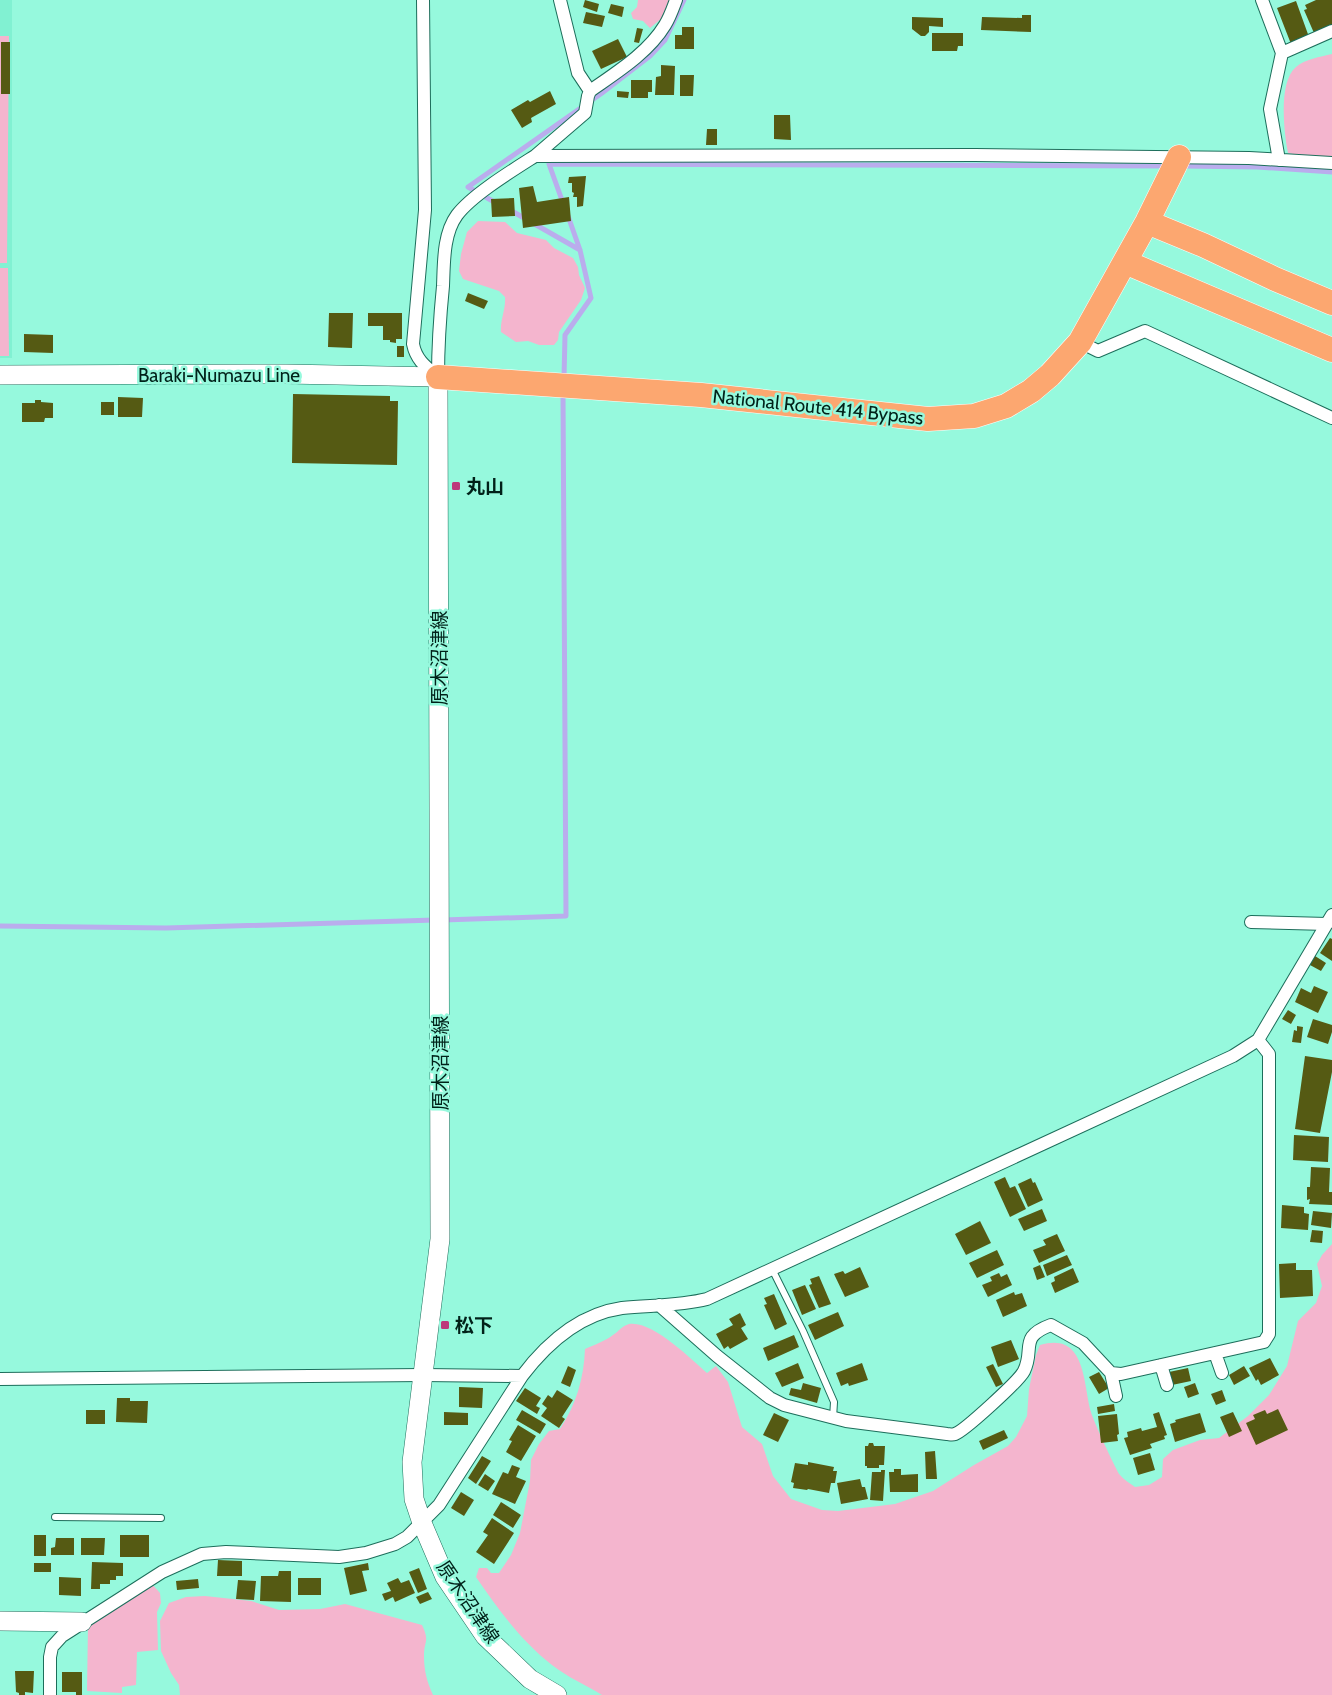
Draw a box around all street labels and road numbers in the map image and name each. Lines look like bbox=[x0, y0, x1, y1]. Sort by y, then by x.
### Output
street label: Baraki-Numazu Line bbox=[138, 364, 300, 387]
street label: National Route 414 Bypass bbox=[711, 384, 925, 430]
street label: 原木沼津線 bbox=[428, 610, 451, 706]
street label: 原木沼津線 bbox=[429, 1015, 452, 1111]
street label: 原木沼津線 bbox=[432, 1556, 504, 1648]

